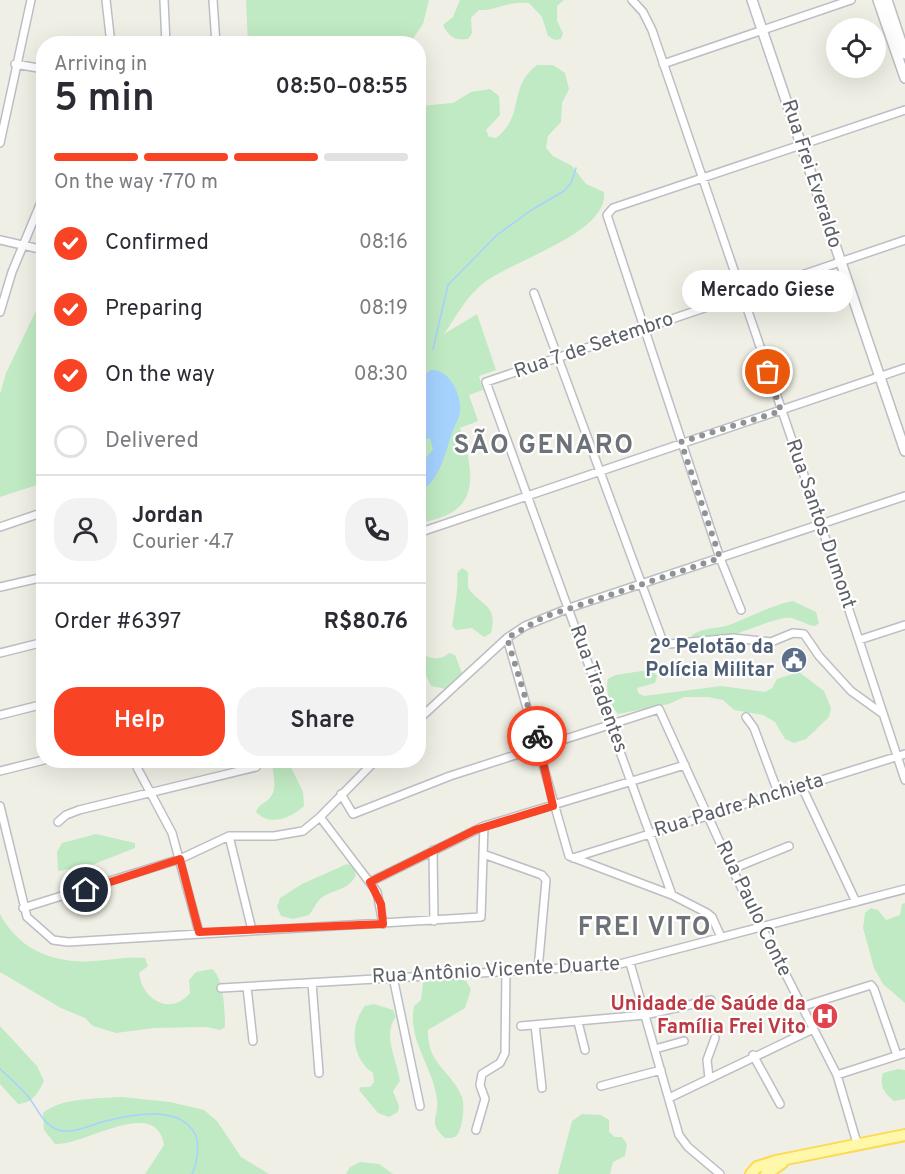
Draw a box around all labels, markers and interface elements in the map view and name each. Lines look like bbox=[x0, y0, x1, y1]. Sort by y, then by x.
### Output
map controls bbox=[826, 18, 886, 78]
button: locate bbox=[826, 18, 886, 78]
text: Arriving in bbox=[54, 52, 147, 78]
text: 08:50–08:55 bbox=[276, 74, 408, 101]
text: 5 min bbox=[54, 76, 155, 125]
street label: Rua Frei Everaldo bbox=[775, 96, 847, 252]
text: On the way · 770 m bbox=[54, 170, 218, 196]
icon: check bbox=[54, 227, 87, 260]
text: Confirmed bbox=[105, 230, 209, 257]
text: 08:16 bbox=[359, 230, 408, 256]
callout: Mercado Giese bbox=[682, 270, 854, 312]
text: Mercado Giese bbox=[700, 278, 835, 304]
icon: check bbox=[54, 293, 87, 326]
text: Preparing bbox=[105, 296, 203, 323]
text: 08:19 bbox=[359, 296, 408, 322]
street label: Rua 7 de Setembro bbox=[511, 307, 677, 385]
pin bbox=[742, 346, 793, 397]
icon: bag bbox=[751, 355, 784, 388]
icon: check bbox=[54, 359, 87, 392]
text: On the way bbox=[105, 362, 215, 389]
text: 08:30 bbox=[354, 362, 408, 388]
text: Delivered bbox=[105, 428, 199, 455]
district label: SÃO GENARO bbox=[453, 428, 635, 463]
street label: Rua Santos Dumont bbox=[779, 436, 861, 612]
button: person bbox=[54, 498, 117, 561]
button: phone bbox=[345, 498, 408, 561]
text: Jordan bbox=[132, 503, 203, 530]
text: Courier · 4.7 bbox=[132, 530, 234, 556]
text: Order #6397 bbox=[54, 609, 181, 636]
text: R$80.76 bbox=[324, 609, 408, 636]
street label: Rua Tiradentes bbox=[563, 621, 633, 757]
place label: 2º Pelotão da Polícia Militar bbox=[645, 635, 775, 684]
public building icon: 2º Pelotão da Polícia Militar bbox=[779, 645, 809, 675]
button: Help bbox=[54, 687, 225, 756]
button: Share bbox=[237, 687, 408, 756]
courier bbox=[507, 706, 567, 766]
icon: bike bbox=[521, 720, 554, 753]
street label: Rua Padre Anchieta bbox=[651, 768, 827, 844]
street label: Rua Paulo Conte bbox=[709, 837, 797, 981]
pin bbox=[60, 864, 111, 915]
icon: home bbox=[69, 873, 102, 906]
district label: FREI VITO bbox=[578, 912, 712, 945]
street label: Rua Antônio Vicente Duarte bbox=[371, 952, 621, 990]
place label: Unidade de Saúde da Família Frei Vito bbox=[611, 992, 806, 1041]
hospital icon: Unidade de Saúde da Família Frei Vito bbox=[810, 1001, 840, 1031]

